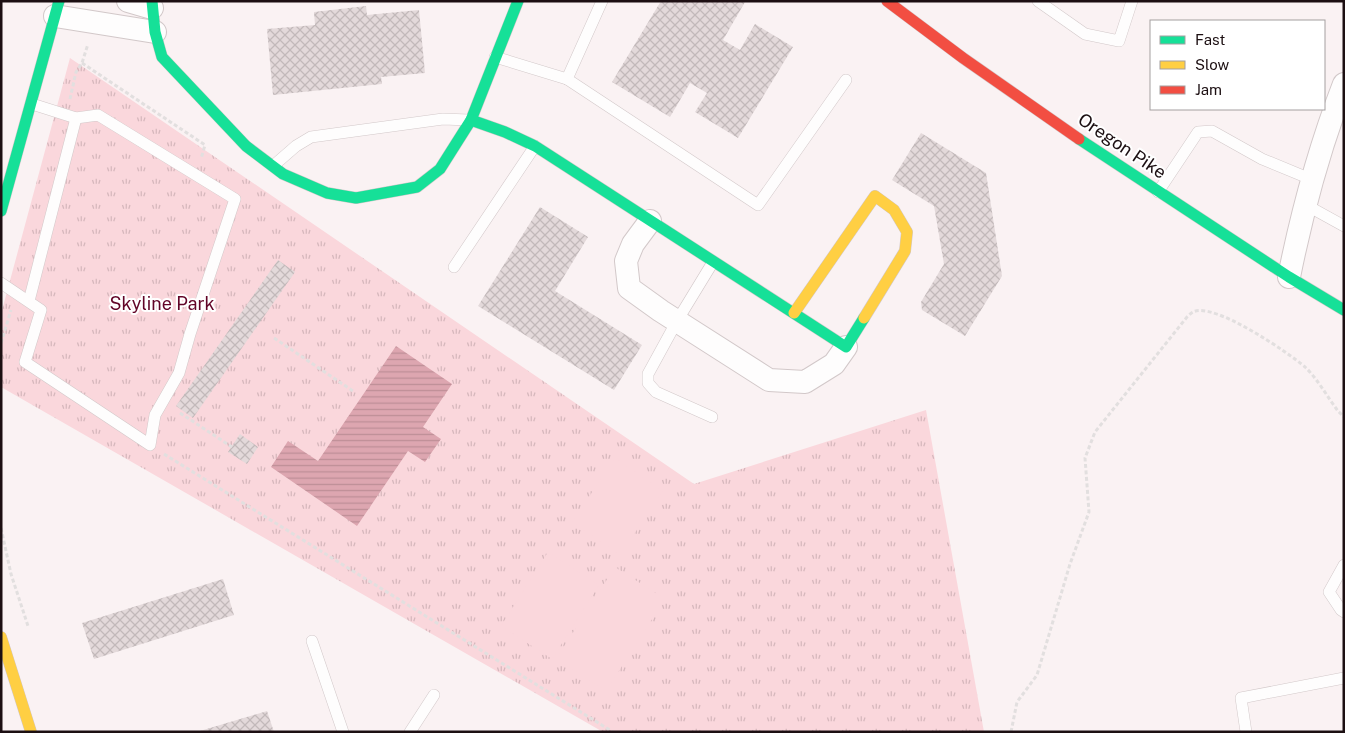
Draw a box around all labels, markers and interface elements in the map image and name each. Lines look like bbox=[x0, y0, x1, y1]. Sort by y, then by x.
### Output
legend bbox=[1150, 20, 1325, 110]
text: Fast bbox=[1195, 31, 1225, 48]
text: Slow bbox=[1195, 56, 1230, 73]
text: Jam bbox=[1195, 81, 1222, 98]
street label: Oregon Pike bbox=[1074, 108, 1170, 183]
park label: Skyline Park bbox=[109, 293, 215, 314]

